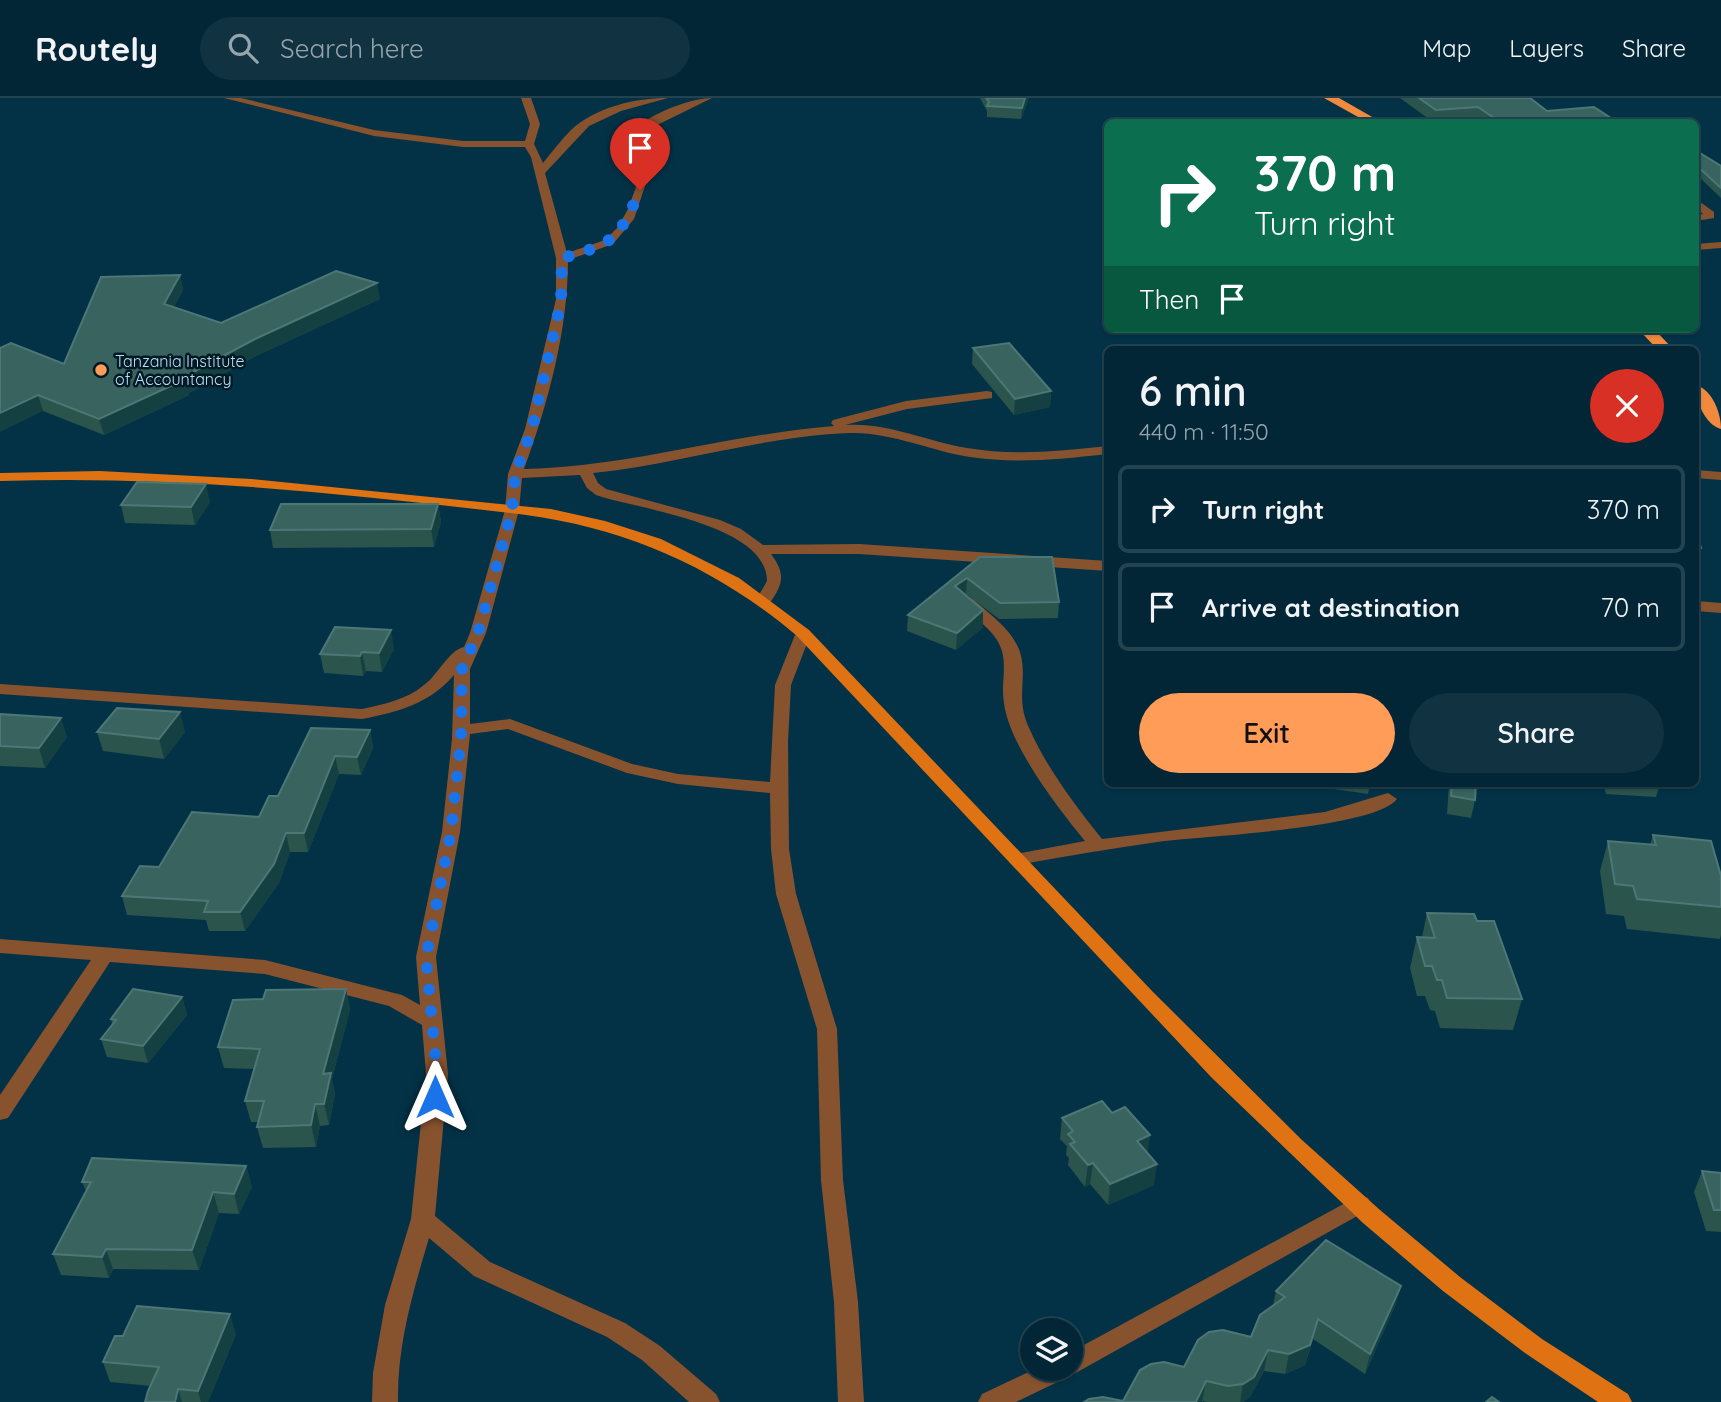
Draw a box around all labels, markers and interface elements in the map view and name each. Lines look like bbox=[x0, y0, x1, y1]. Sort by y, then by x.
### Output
search box bbox=[200, 17, 690, 80]
text: Routely bbox=[35, 28, 158, 69]
icon: search bbox=[224, 29, 262, 67]
text: Search here bbox=[280, 32, 424, 65]
text: Map bbox=[1422, 33, 1471, 63]
text: Layers bbox=[1509, 33, 1584, 63]
text: Share bbox=[1622, 33, 1686, 63]
pin bbox=[610, 118, 670, 190]
icon: arrive bbox=[621, 129, 659, 167]
text: 370 m bbox=[1254, 142, 1396, 203]
icon: right bbox=[1139, 147, 1230, 238]
text: Turn right bbox=[1254, 203, 1395, 243]
icon: arrive bbox=[1213, 280, 1251, 318]
text: Then bbox=[1139, 283, 1199, 316]
place label: Tanzania Institute of Accountancy bbox=[115, 351, 245, 389]
marker: Tanzania Institute of Accountancy bbox=[93, 362, 109, 378]
text: 6 min bbox=[1139, 364, 1247, 417]
button: close bbox=[1590, 369, 1664, 443]
text: 440 m · 11:50 bbox=[1139, 417, 1269, 446]
icon: right bbox=[1143, 490, 1181, 528]
text: Turn right bbox=[1202, 493, 1324, 526]
text: 370 m bbox=[1587, 493, 1660, 526]
icon: arrive bbox=[1143, 588, 1181, 626]
text: Arrive at destination bbox=[1202, 591, 1460, 624]
text: 70 m bbox=[1600, 591, 1660, 624]
button: Exit bbox=[1139, 693, 1395, 773]
button: Share bbox=[1409, 693, 1664, 773]
position arrow bbox=[398, 1060, 472, 1134]
map controls bbox=[1020, 1318, 1083, 1381]
button: layers bbox=[1020, 1318, 1083, 1381]

